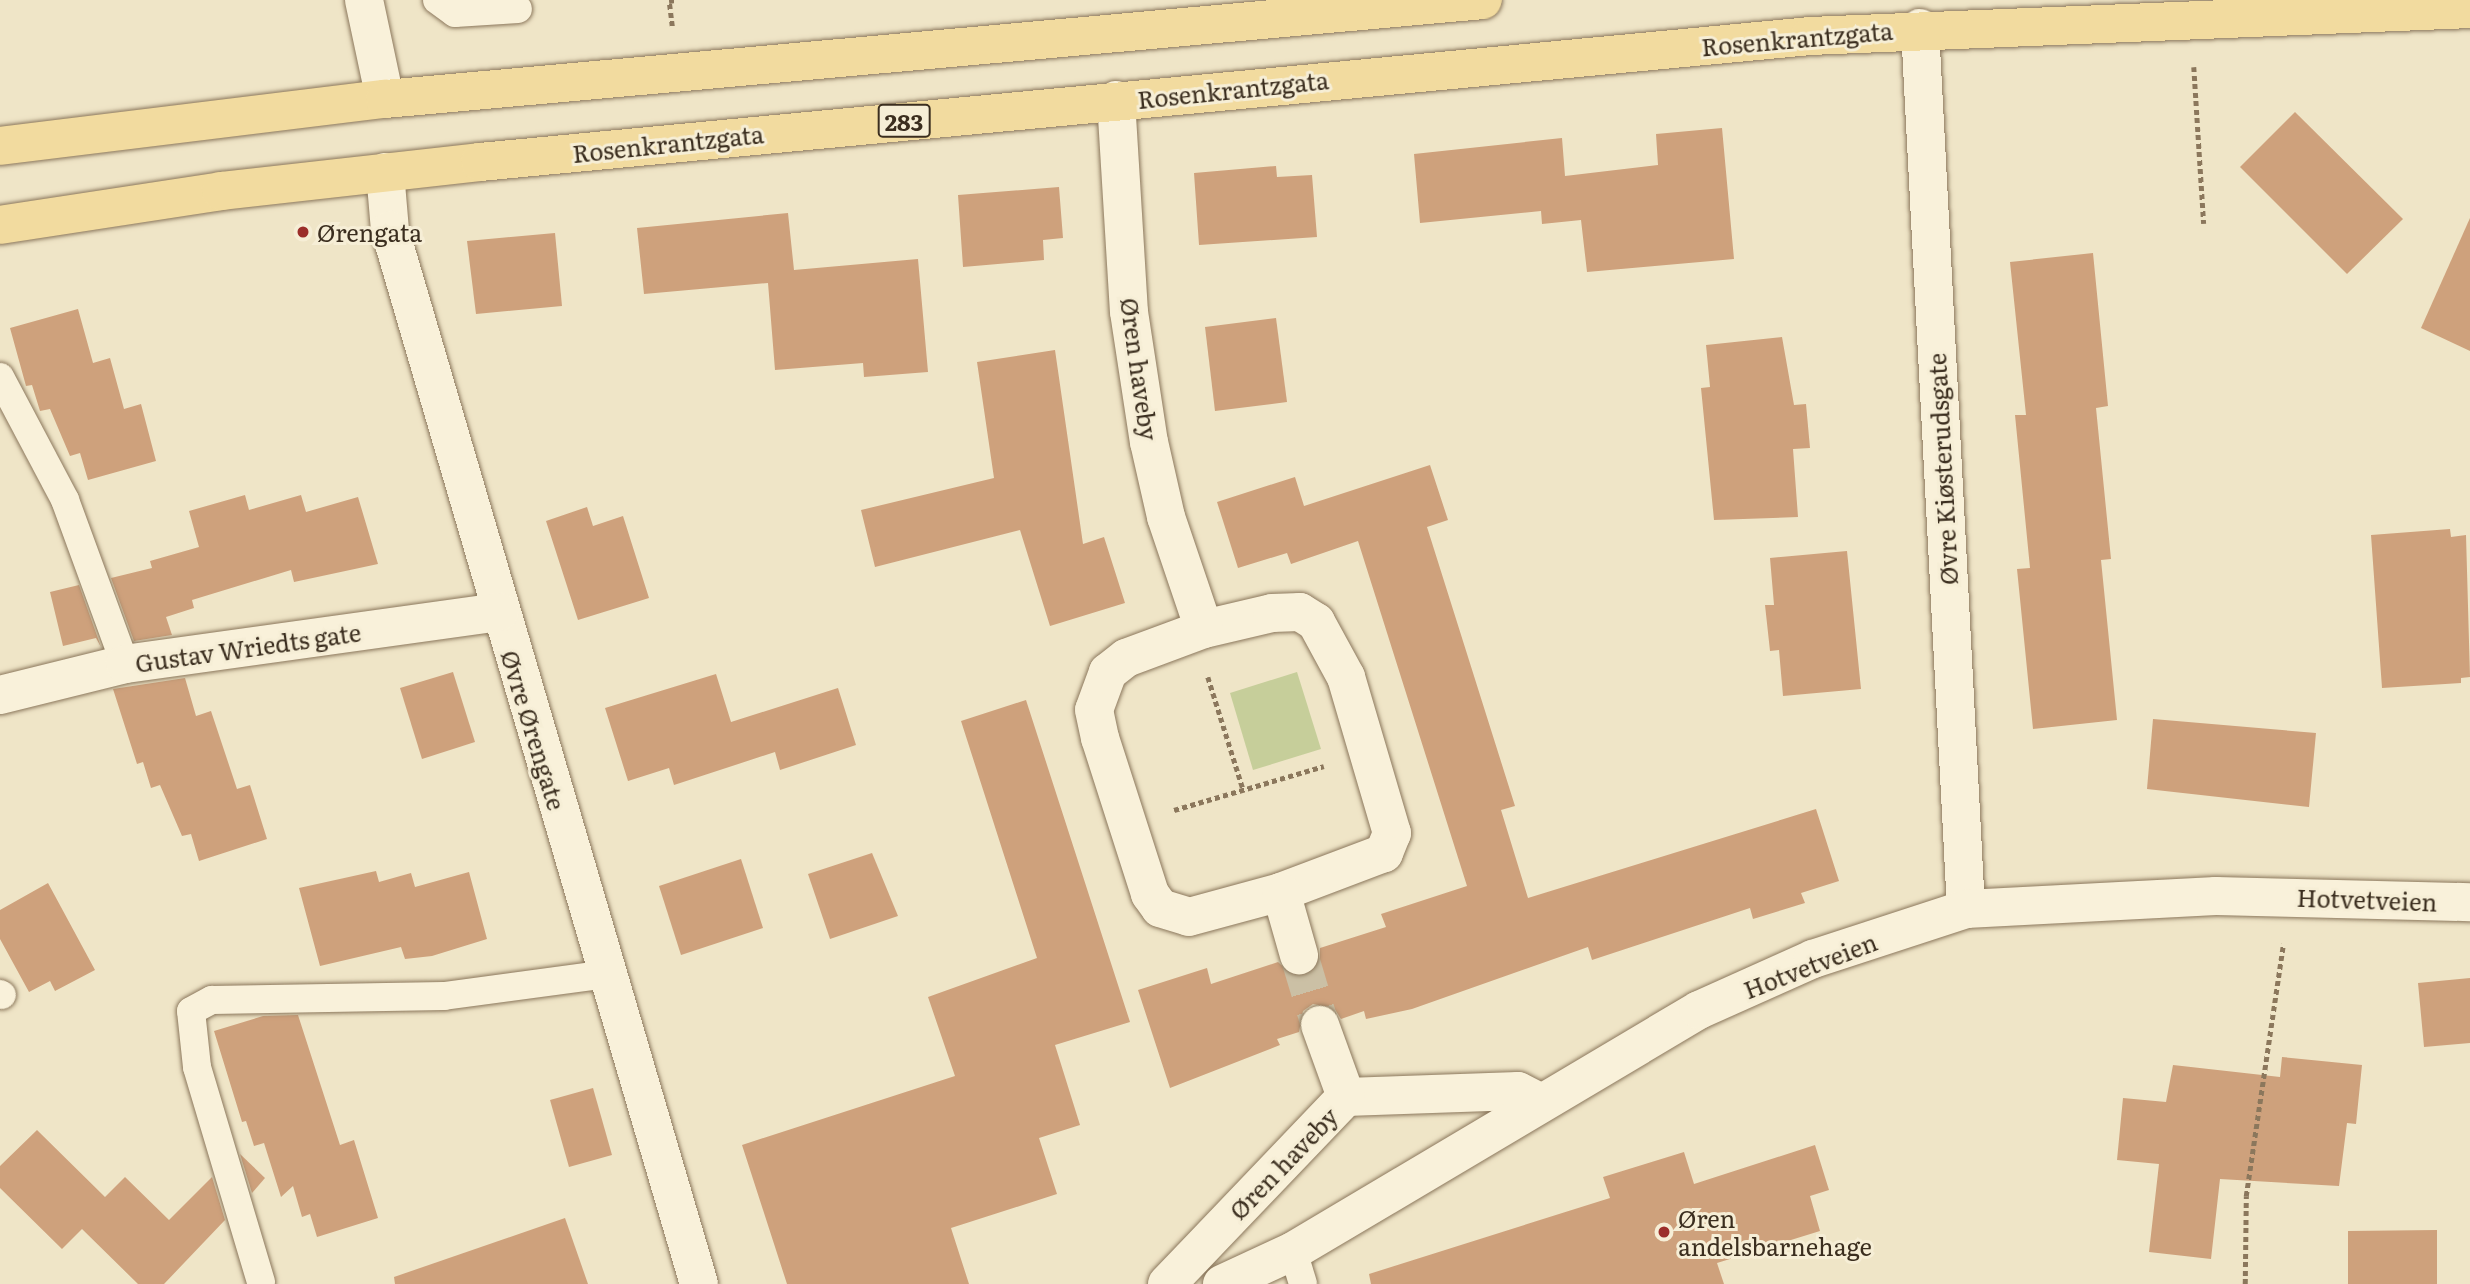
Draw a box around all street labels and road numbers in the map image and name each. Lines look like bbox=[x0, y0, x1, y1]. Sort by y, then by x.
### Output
street label: Rosenkrantzgata bbox=[1700, 15, 1894, 61]
street label: Rosenkrantzgata bbox=[1136, 65, 1330, 113]
road number: 283 bbox=[876, 102, 932, 140]
street label: Rosenkrantzgata bbox=[571, 119, 765, 167]
street label: Øren haveby bbox=[1116, 296, 1164, 442]
street label: Øvre Kiøsterudsgate bbox=[1922, 352, 1962, 586]
street label: Gustav Wriedts gate bbox=[133, 617, 363, 677]
street label: Øvre Ørengate bbox=[496, 647, 572, 813]
street label: Hotvetveien bbox=[2296, 882, 2438, 916]
street label: Hotvetveien bbox=[1739, 926, 1881, 1004]
street label: Øren haveby bbox=[1223, 1101, 1343, 1225]

